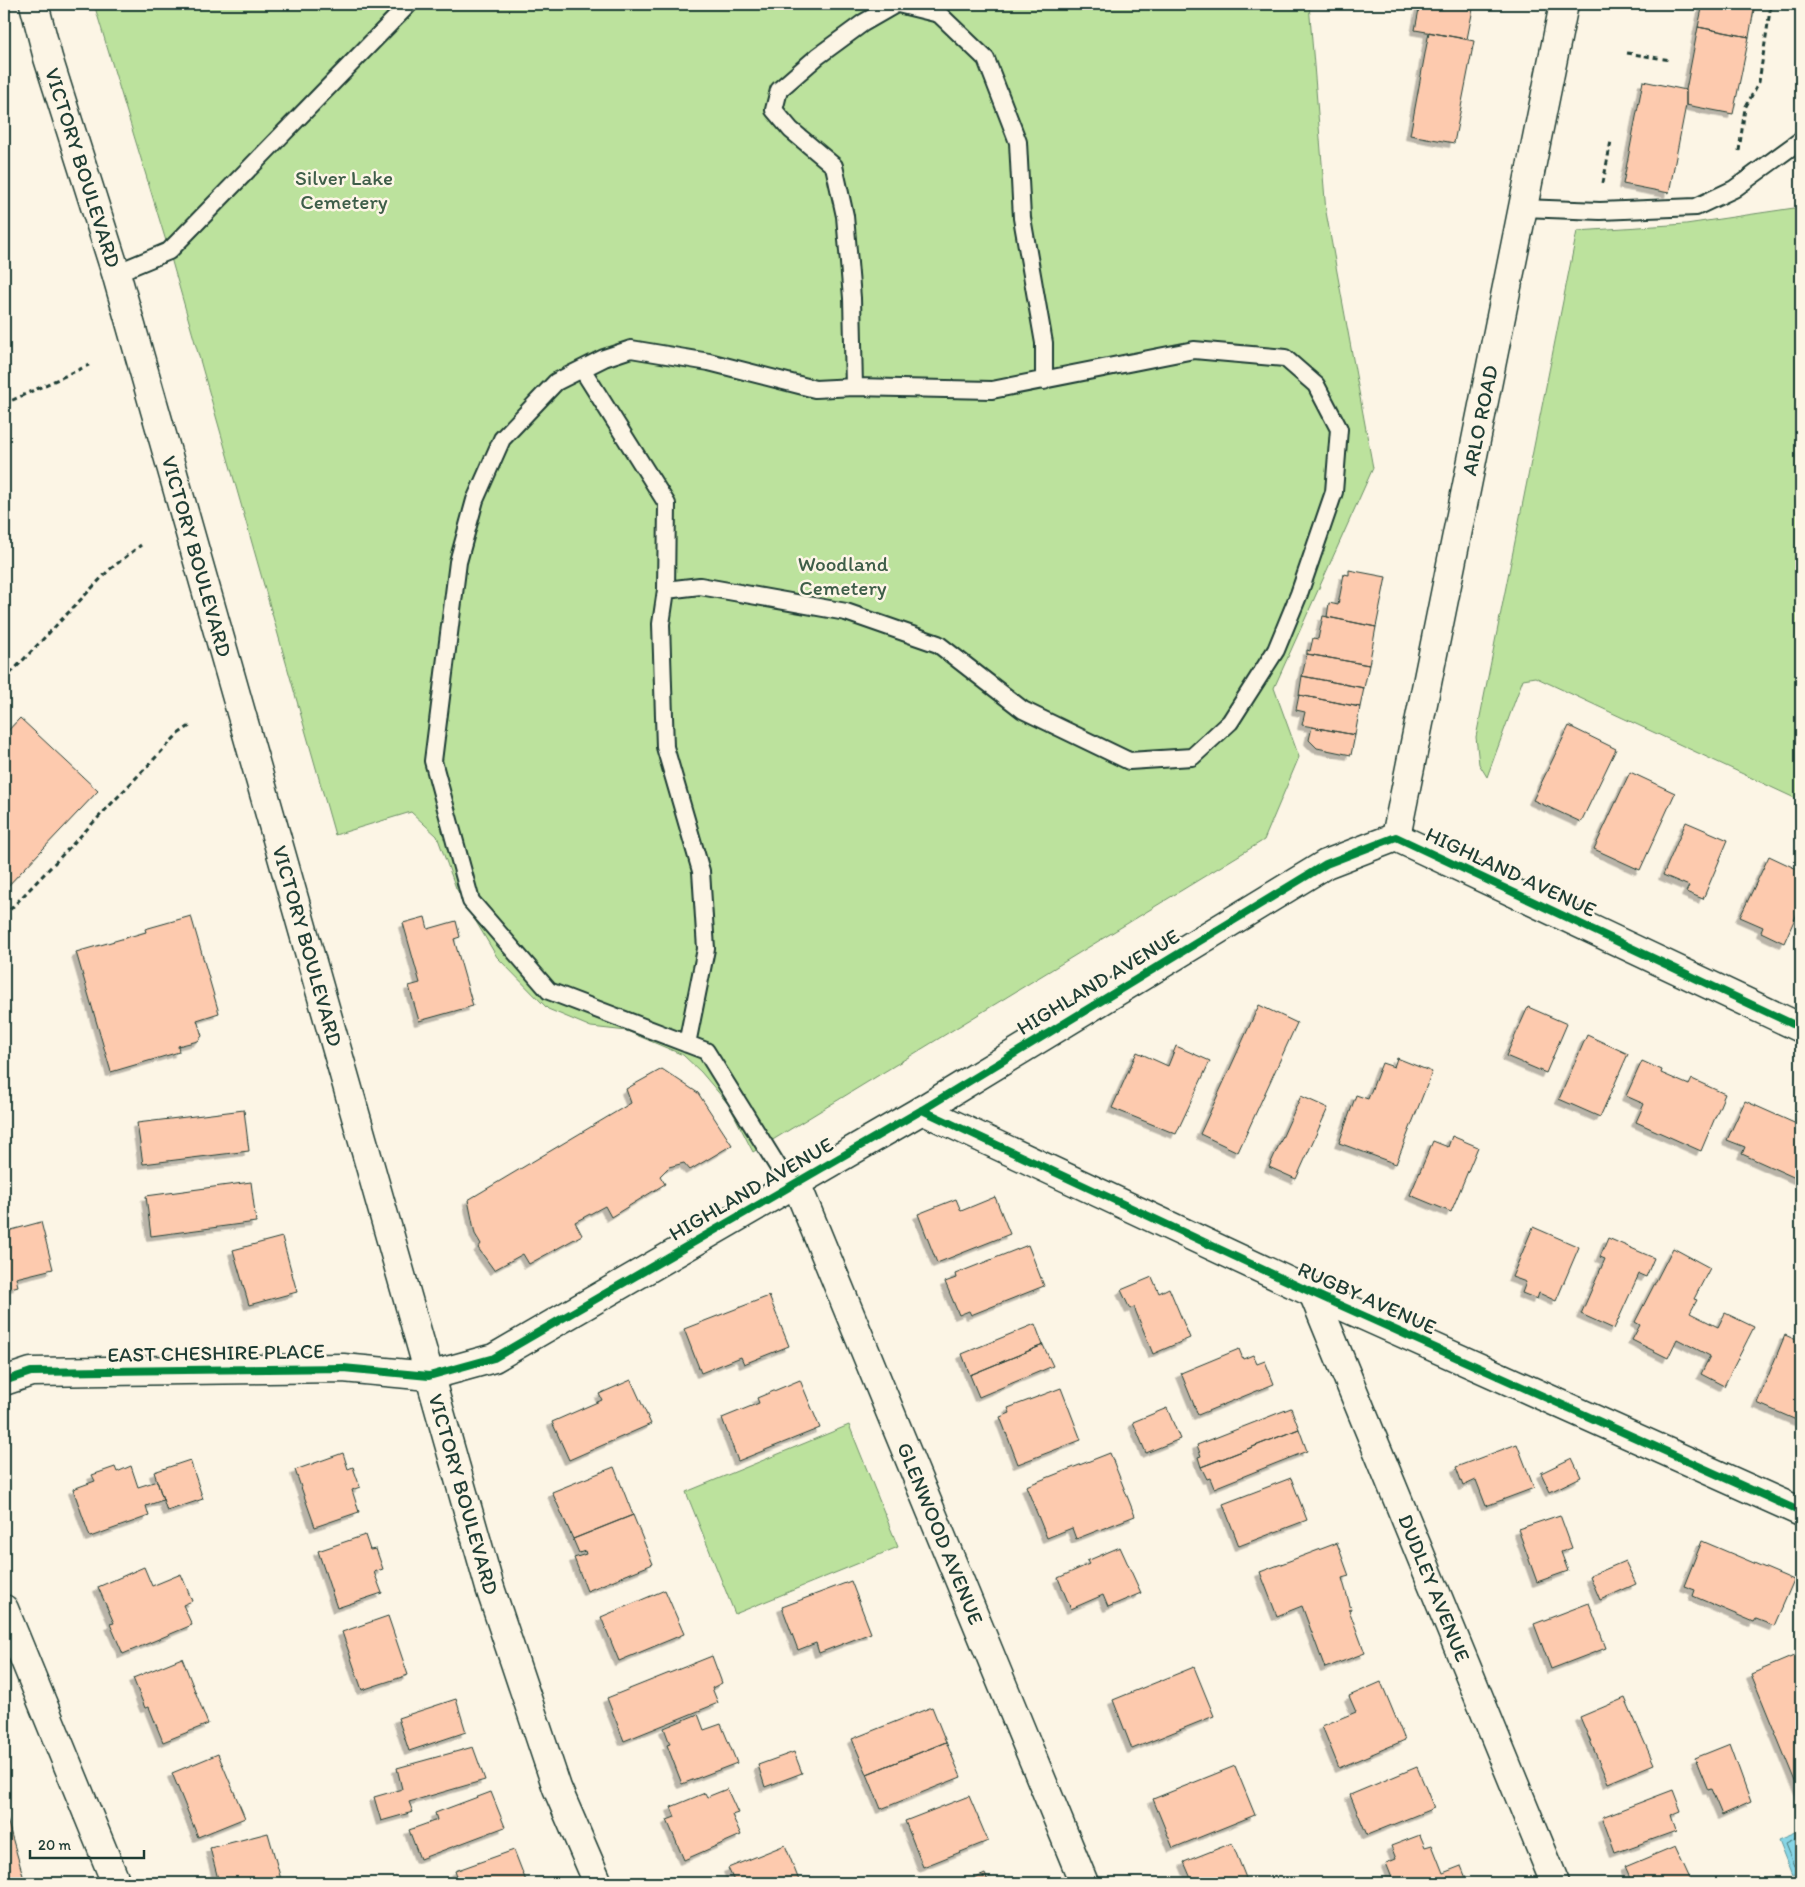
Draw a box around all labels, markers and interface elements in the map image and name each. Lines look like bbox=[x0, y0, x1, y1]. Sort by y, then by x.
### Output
street label: VICTORY BOULEVARD bbox=[40, 65, 127, 271]
park label: Silver Lake Cemetery bbox=[295, 165, 393, 214]
street label: ARLO ROAD bbox=[1456, 363, 1503, 478]
street label: VICTORY BOULEVARD bbox=[157, 453, 238, 660]
park label: Woodland Cemetery bbox=[798, 551, 889, 600]
street label: HIGHLAND AVENUE bbox=[1422, 821, 1600, 922]
street label: VICTORY BOULEVARD bbox=[267, 842, 348, 1049]
street label: HIGHLAND AVENUE bbox=[1012, 923, 1184, 1040]
street label: HIGHLAND AVENUE bbox=[664, 1131, 837, 1246]
street label: RUGBY AVENUE bbox=[1294, 1256, 1440, 1339]
street label: EAST CHESHIRE PLACE bbox=[107, 1338, 325, 1367]
street label: VICTORY BOULEVARD bbox=[423, 1391, 504, 1598]
street label: GLENWOOD AVENUE bbox=[892, 1439, 989, 1628]
street label: DUDLEY AVENUE bbox=[1393, 1510, 1476, 1666]
scale bar bbox=[30, 1827, 144, 1859]
text: 20 m bbox=[38, 1836, 72, 1854]

